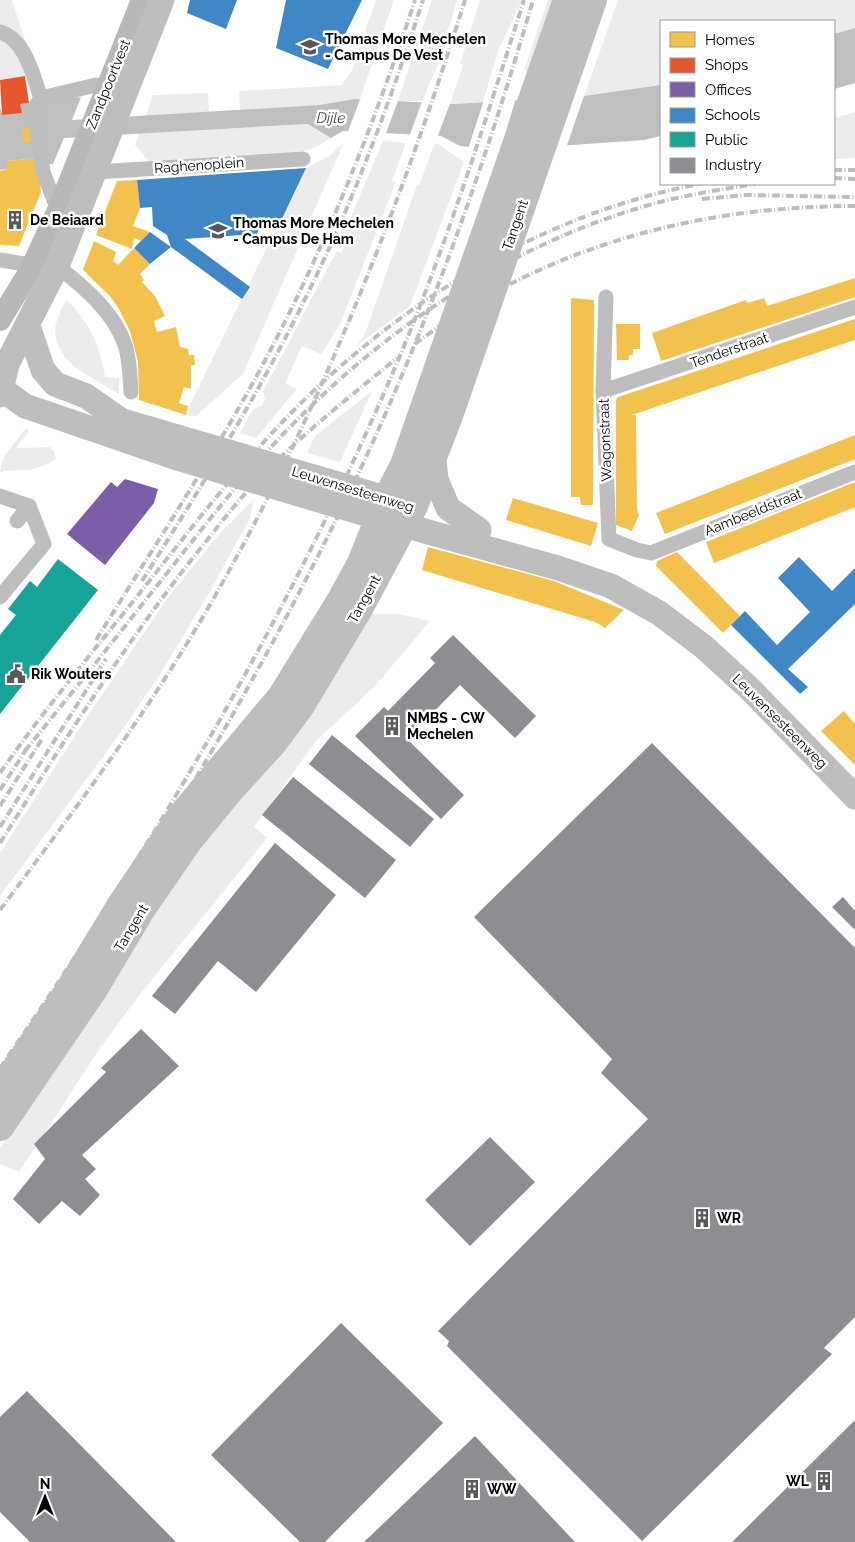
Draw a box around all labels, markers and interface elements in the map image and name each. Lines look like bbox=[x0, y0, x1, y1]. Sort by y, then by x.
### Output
legend bbox=[660, 20, 835, 185]
place label: Thomas More Mechelen - Campus De Vest bbox=[325, 31, 486, 63]
text: Homes bbox=[705, 31, 755, 49]
school or university icon: Thomas More Mechelen - Campus De Vest bbox=[299, 36, 321, 58]
street label: Zandpoortvest bbox=[83, 37, 133, 131]
text: Shops bbox=[705, 56, 748, 74]
text: Offices bbox=[705, 81, 752, 99]
text: Schools bbox=[705, 106, 760, 124]
water label: Dijle bbox=[316, 109, 346, 127]
text: Public bbox=[705, 131, 748, 149]
street label: Raghenoplein bbox=[154, 154, 244, 176]
text: Industry bbox=[705, 156, 761, 174]
street label: Tangent bbox=[499, 197, 531, 252]
building icon: De Beiaard bbox=[4, 209, 26, 231]
place label: De Beiaard bbox=[30, 212, 104, 228]
place label: Thomas More Mechelen - Campus De Ham bbox=[233, 215, 394, 247]
school or university icon: Thomas More Mechelen - Campus De Ham bbox=[207, 220, 229, 242]
street label: Tenderstraat bbox=[688, 329, 770, 371]
street label: Wagonstraat bbox=[596, 398, 614, 482]
street label: Leuvensesteenweg bbox=[290, 463, 416, 515]
street label: Aambeeldstraat bbox=[702, 485, 804, 539]
street label: Tangent bbox=[344, 572, 384, 626]
public building icon: Rik Wouters bbox=[5, 663, 27, 685]
place label: Rik Wouters bbox=[31, 666, 111, 682]
street label: Leuvensesteenweg bbox=[729, 670, 831, 772]
place label: NMBS - CW Mechelen bbox=[407, 710, 485, 742]
building icon: NMBS - CW Mechelen bbox=[381, 715, 403, 737]
street label: Tangent bbox=[111, 901, 152, 955]
building icon: WR bbox=[691, 1207, 713, 1229]
place label: WR bbox=[717, 1210, 742, 1226]
building icon: WL bbox=[813, 1470, 835, 1492]
north arrow bbox=[20, 1472, 70, 1522]
place label: WL bbox=[786, 1473, 810, 1489]
text: N bbox=[40, 1476, 50, 1492]
building icon: WW bbox=[461, 1478, 483, 1500]
place label: WW bbox=[487, 1481, 517, 1497]

